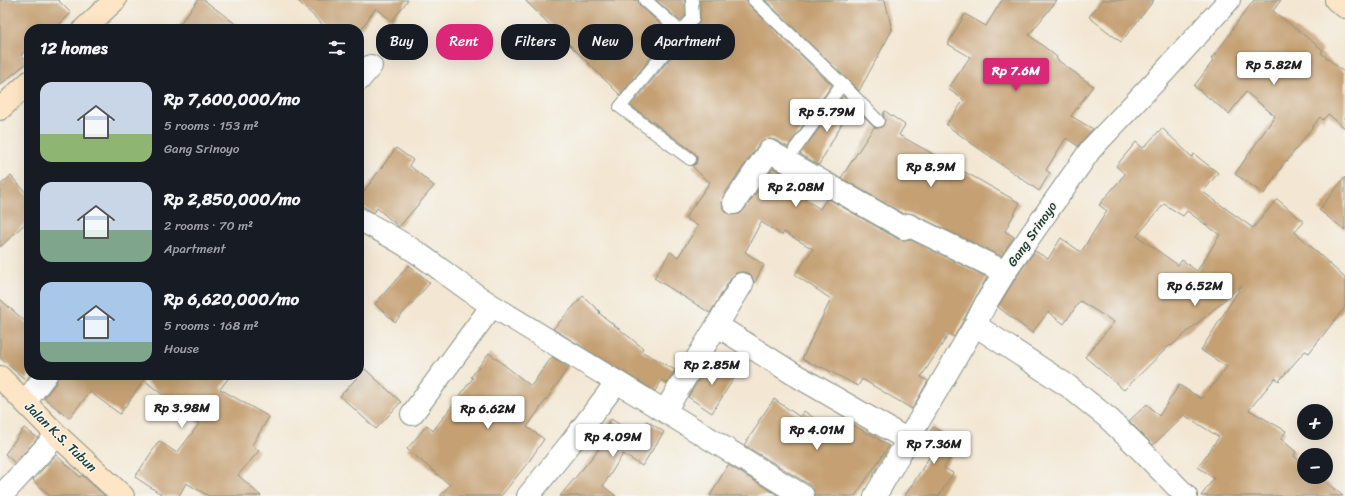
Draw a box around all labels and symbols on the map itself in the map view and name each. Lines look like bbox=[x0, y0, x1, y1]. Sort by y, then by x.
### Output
pin: Rp 5.82M bbox=[1233, 52, 1315, 86]
pin: Rp 7.6M bbox=[979, 58, 1053, 92]
pin: Rp 5.79M bbox=[786, 99, 868, 133]
pin: Rp 8.9M bbox=[894, 154, 968, 188]
pin: Rp 2.08M bbox=[755, 174, 837, 208]
street label: Gang Srinoyo bbox=[1001, 196, 1063, 271]
pin: Rp 6.52M bbox=[1154, 273, 1236, 307]
pin: Rp 2.85M bbox=[671, 352, 753, 386]
pin: Rp 3.98M bbox=[141, 395, 223, 429]
street label: Jalan K.S. Tubun bbox=[19, 396, 103, 478]
pin: Rp 6.62M bbox=[447, 396, 529, 430]
pin: Rp 4.01M bbox=[776, 417, 858, 451]
pin: Rp 4.09M bbox=[572, 424, 654, 458]
pin: Rp 7.36M bbox=[893, 431, 975, 465]

